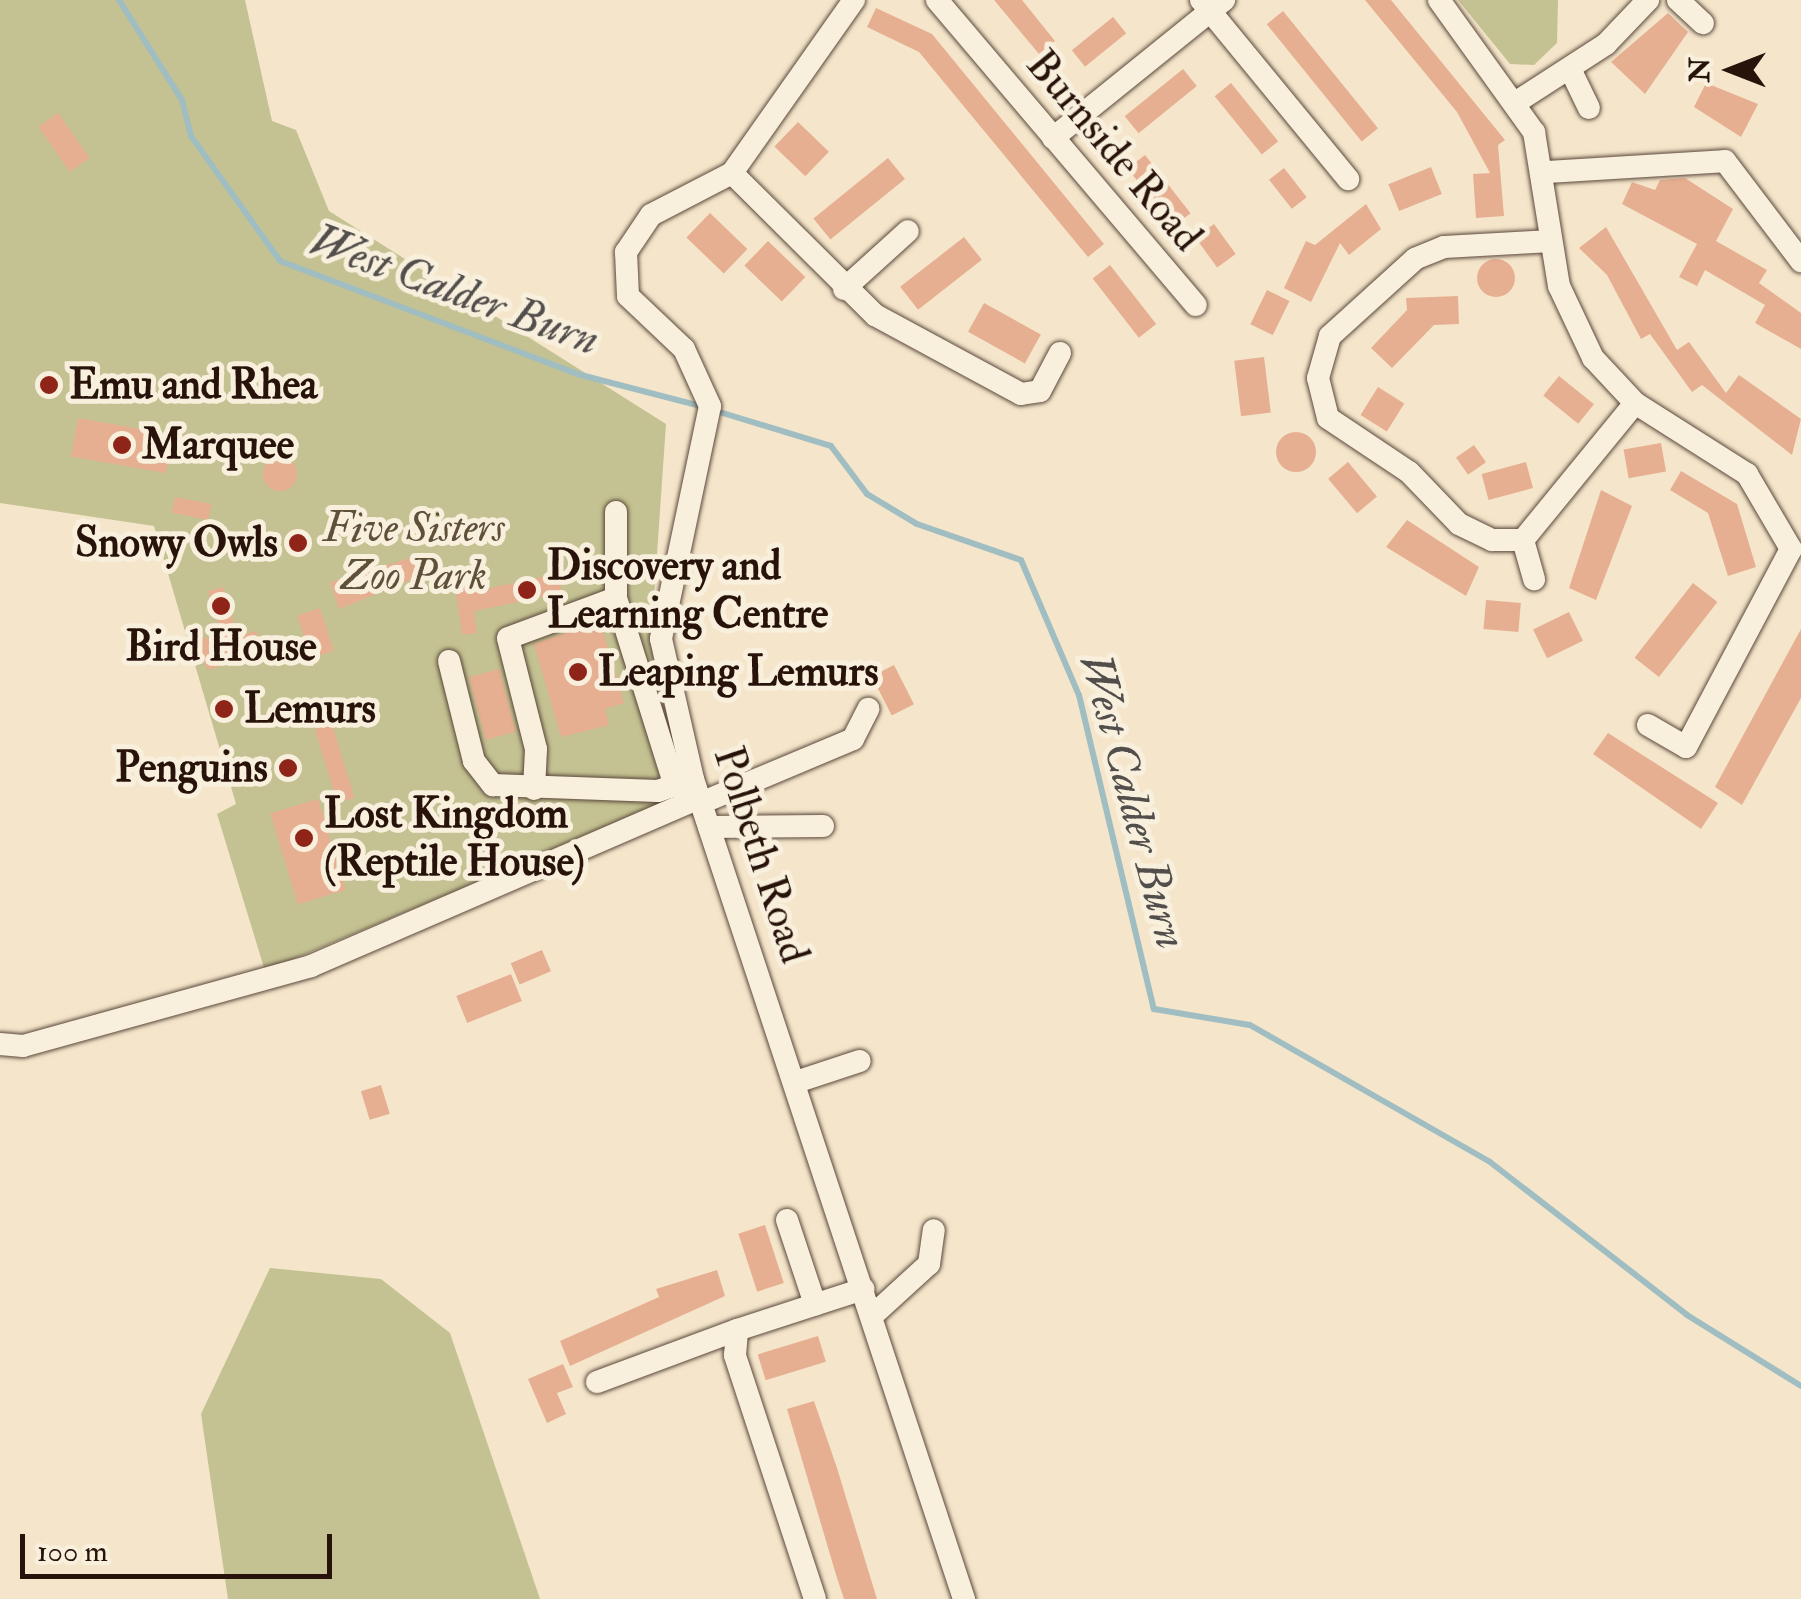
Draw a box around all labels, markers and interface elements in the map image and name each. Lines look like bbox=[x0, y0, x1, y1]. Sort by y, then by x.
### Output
north arrow bbox=[1681, 20, 1781, 120]
street label: Burnside Road bbox=[1015, 40, 1213, 262]
text: N bbox=[1683, 57, 1718, 83]
water label: West Calder Burn bbox=[302, 214, 606, 368]
place label: Emu and Rhea bbox=[69, 360, 317, 410]
marker: Emu and Rhea bbox=[38, 374, 60, 396]
place label: Marquee bbox=[142, 420, 294, 470]
marker: Marquee bbox=[111, 434, 133, 456]
park label: Five Sisters Zoo Park bbox=[323, 503, 505, 602]
place label: Snowy Owls bbox=[75, 518, 278, 568]
marker: Snowy Owls bbox=[287, 532, 309, 554]
place label: Discovery and Learning Centre bbox=[547, 541, 828, 640]
marker: Discovery and Learning Centre bbox=[516, 579, 538, 601]
marker: Bird House bbox=[210, 595, 232, 617]
place label: Bird House bbox=[125, 622, 317, 672]
place label: Leaping Lemurs bbox=[598, 647, 879, 697]
water label: West Calder Burn bbox=[1067, 647, 1197, 955]
marker: Leaping Lemurs bbox=[567, 661, 589, 683]
place label: Lemurs bbox=[244, 684, 376, 734]
marker: Lemurs bbox=[213, 698, 235, 720]
street label: Polbeth Road bbox=[702, 741, 820, 969]
place label: Penguins bbox=[115, 743, 268, 793]
marker: Penguins bbox=[277, 757, 299, 779]
place label: Lost Kingdom (Reptile House) bbox=[324, 789, 585, 888]
marker: Lost Kingdom (Reptile House) bbox=[293, 827, 315, 849]
scale bar bbox=[25, 1514, 338, 1576]
text: 100 m bbox=[37, 1533, 108, 1570]

